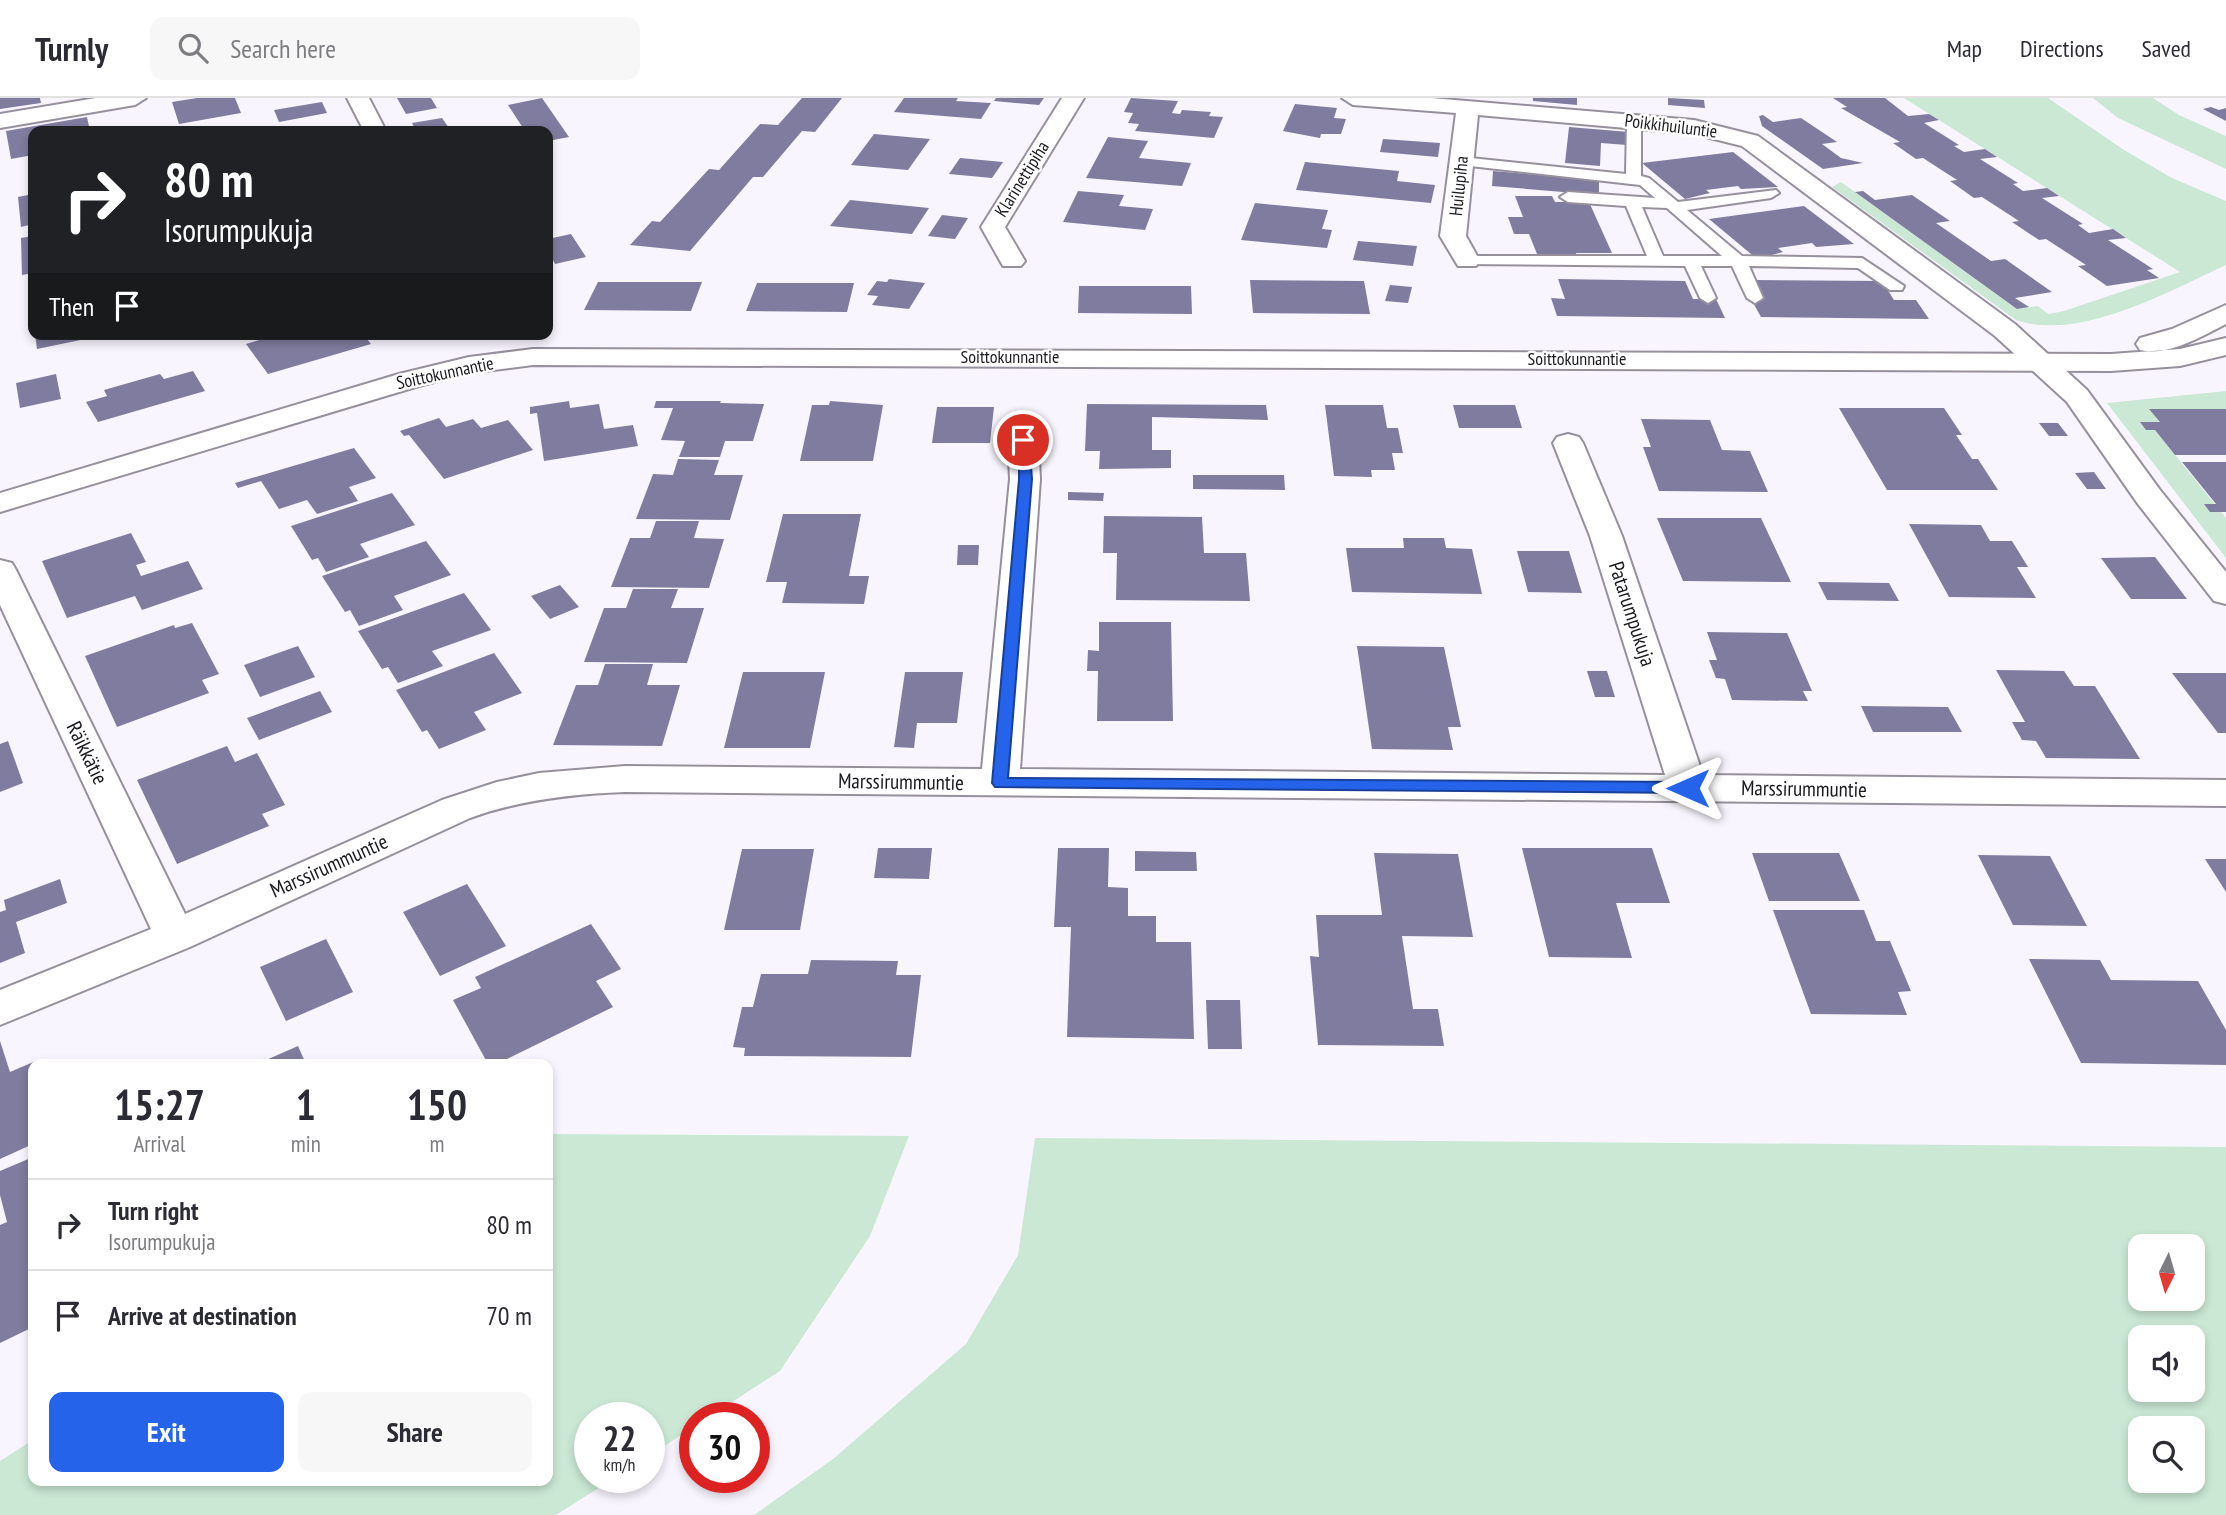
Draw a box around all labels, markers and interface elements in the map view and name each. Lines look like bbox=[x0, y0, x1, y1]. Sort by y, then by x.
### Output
search box bbox=[150, 17, 640, 80]
text: Turnly bbox=[35, 27, 108, 70]
icon: search bbox=[174, 29, 212, 67]
text: Search here bbox=[230, 32, 336, 65]
text: Map bbox=[1947, 33, 1982, 64]
text: Directions bbox=[2020, 33, 2104, 64]
text: Saved bbox=[2142, 33, 2191, 64]
street label: Poikkihuiluntie bbox=[1624, 108, 1719, 143]
street label: Klarinettipiha bbox=[989, 137, 1054, 221]
text: 80 m bbox=[164, 147, 253, 211]
icon: right bbox=[49, 154, 140, 245]
street label: Huilupiha bbox=[1444, 155, 1473, 217]
text: Isorumpukuja bbox=[164, 209, 313, 251]
icon: arrive bbox=[108, 287, 146, 325]
text: Then bbox=[49, 290, 94, 323]
street label: Soittokunnantie bbox=[961, 345, 1059, 368]
street label: Soittokunnantie bbox=[1528, 347, 1626, 370]
street label: Soittokunnantie bbox=[394, 351, 496, 394]
pin bbox=[993, 410, 1053, 470]
icon: arrive bbox=[1004, 421, 1042, 459]
street label: Patarumpukuja bbox=[1603, 558, 1662, 670]
street label: Räikkätie bbox=[61, 717, 114, 789]
position arrow bbox=[1651, 751, 1725, 825]
street label: Marssirummuntie bbox=[838, 767, 964, 796]
street label: Marssirummuntie bbox=[1741, 774, 1867, 803]
street label: Marssirummuntie bbox=[266, 828, 392, 903]
text: 15:27 bbox=[114, 1077, 205, 1132]
text: 1 bbox=[296, 1077, 316, 1132]
text: 150 bbox=[407, 1077, 467, 1132]
text: Arrival bbox=[133, 1129, 185, 1158]
text: min bbox=[291, 1129, 321, 1158]
text: m bbox=[429, 1129, 444, 1158]
text: Turn right bbox=[108, 1194, 199, 1227]
icon: right bbox=[49, 1206, 87, 1244]
text: 80 m bbox=[486, 1208, 532, 1241]
text: Isorumpukuja bbox=[108, 1227, 215, 1256]
north arrow bbox=[2128, 1234, 2205, 1311]
map controls bbox=[2128, 1234, 2205, 1493]
icon: arrive bbox=[49, 1297, 87, 1335]
text: Arrive at destination bbox=[108, 1299, 297, 1332]
text: 70 m bbox=[486, 1299, 532, 1332]
button: sound bbox=[2128, 1325, 2205, 1402]
button: Exit bbox=[49, 1392, 284, 1472]
button: Share bbox=[298, 1392, 532, 1472]
speed limit sign: 30 bbox=[679, 1402, 770, 1493]
text: 22 bbox=[603, 1415, 636, 1461]
button: search bbox=[2128, 1416, 2205, 1493]
text: km/h bbox=[604, 1453, 635, 1476]

